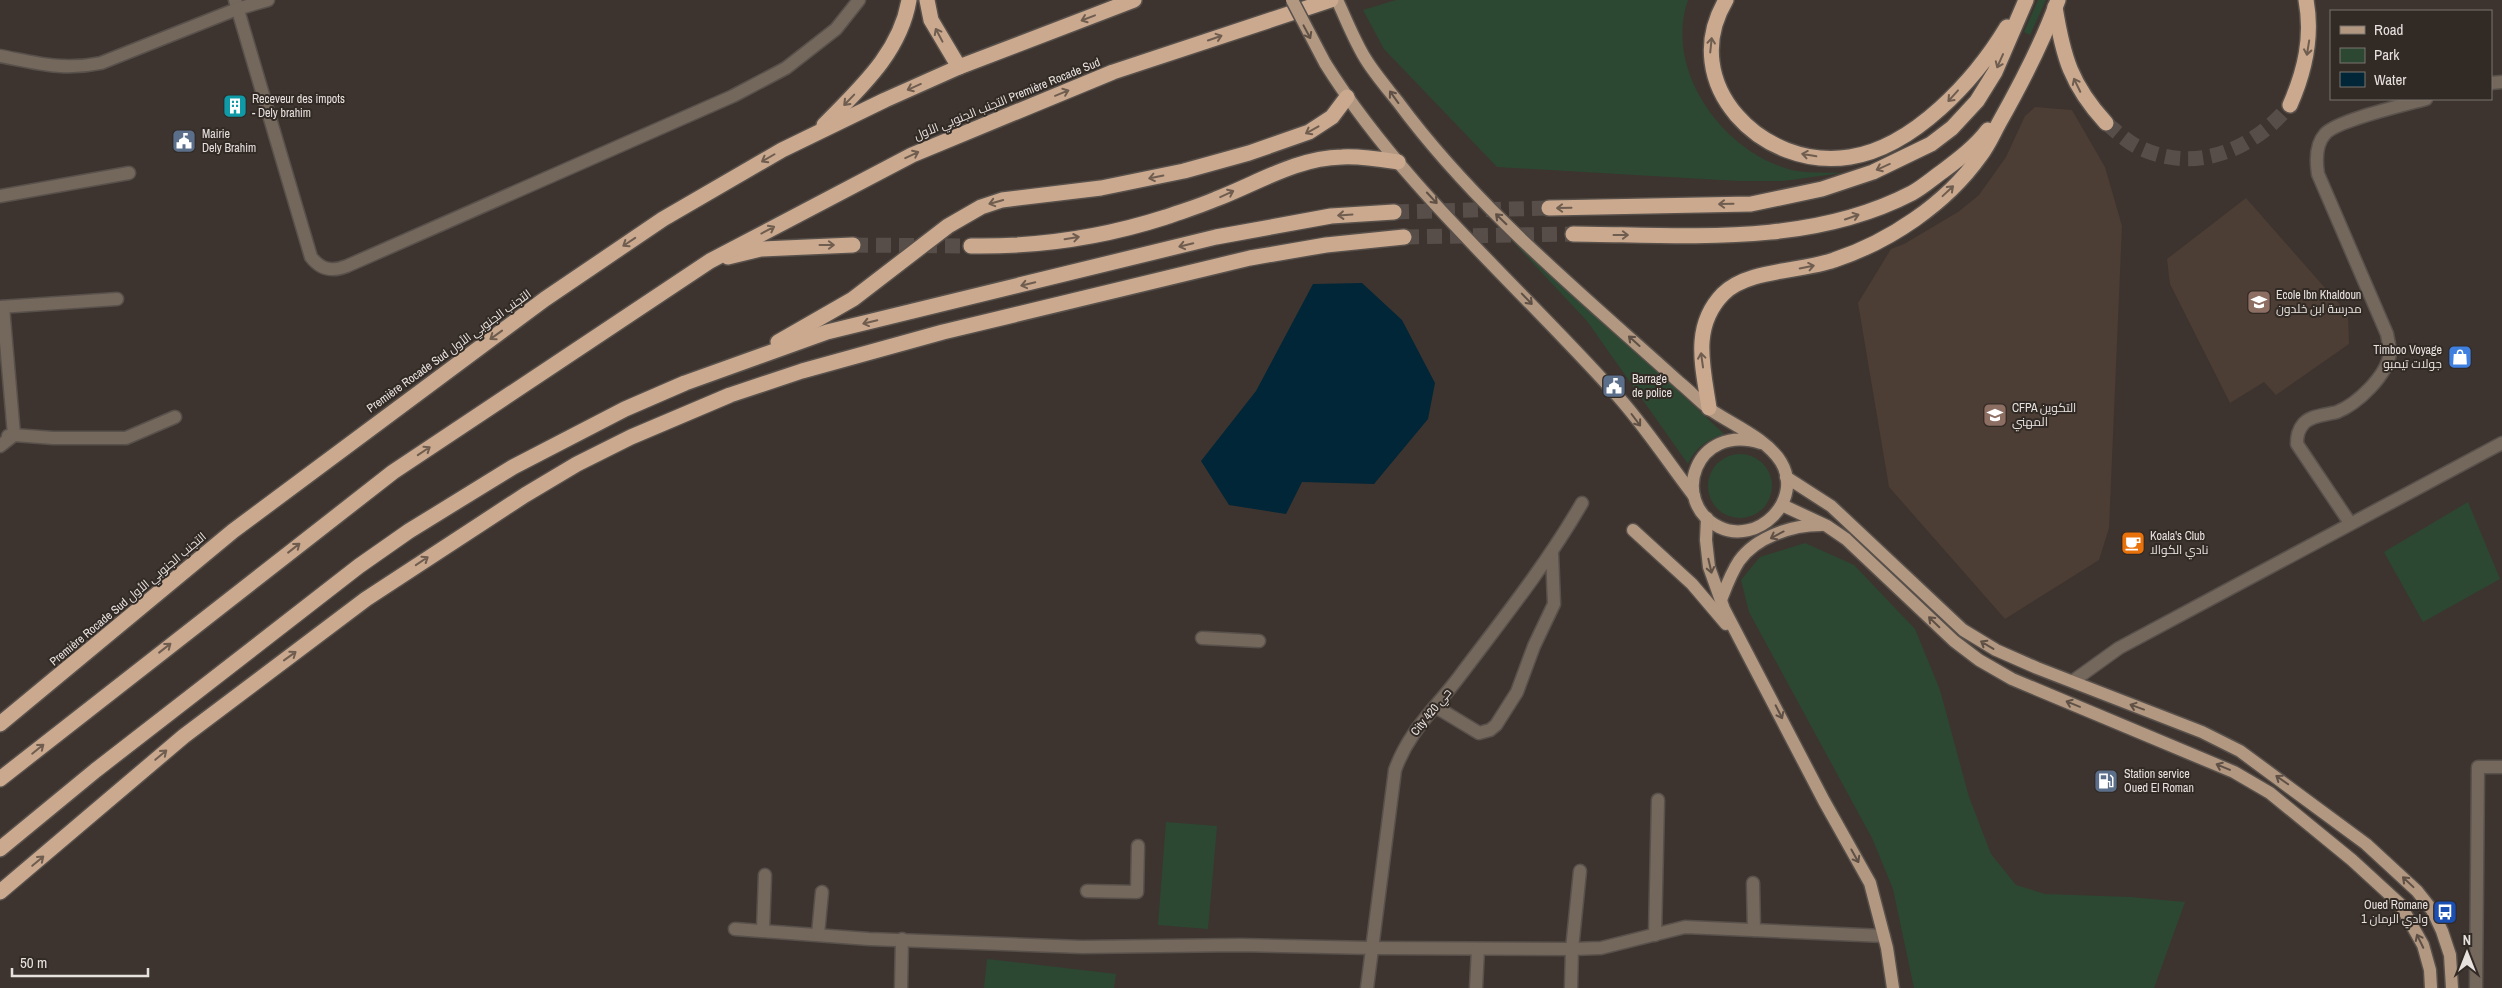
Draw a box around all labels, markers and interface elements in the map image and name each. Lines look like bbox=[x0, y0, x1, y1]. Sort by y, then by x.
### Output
legend bbox=[2330, 10, 2492, 100]
one-way arrow bbox=[1081, 13, 1096, 23]
text: Road bbox=[2374, 19, 2403, 40]
one-way arrow bbox=[1303, 24, 1312, 39]
one-way arrow bbox=[934, 28, 943, 43]
one-way arrow bbox=[1207, 33, 1223, 42]
one-way arrow bbox=[1707, 37, 1716, 53]
one-way arrow bbox=[2302, 40, 2312, 56]
text: Park bbox=[2374, 44, 2400, 65]
one-way arrow bbox=[1994, 53, 2004, 68]
street label: التجنب الجنوبي الأول Première Rocade Sud bbox=[911, 54, 1103, 146]
text: Water bbox=[2374, 69, 2406, 90]
one-way arrow bbox=[2072, 77, 2082, 92]
one-way arrow bbox=[907, 82, 922, 92]
one-way arrow bbox=[1055, 87, 1070, 96]
one-way arrow bbox=[1947, 89, 1959, 102]
one-way arrow bbox=[1389, 90, 1399, 104]
place label: Receveur des impots - Dely brahim bbox=[252, 91, 345, 121]
building icon: Receveur des impots - Dely brahim bbox=[222, 93, 248, 119]
one-way arrow bbox=[843, 93, 855, 106]
one-way arrow bbox=[1304, 125, 1319, 135]
place label: Mairie Dely Brahim bbox=[202, 126, 256, 156]
public building icon: Mairie Dely Brahim bbox=[171, 128, 197, 154]
one-way arrow bbox=[904, 149, 919, 159]
one-way arrow bbox=[1802, 150, 1818, 160]
one-way arrow bbox=[762, 153, 776, 163]
one-way arrow bbox=[1876, 163, 1891, 173]
one-way arrow bbox=[1149, 173, 1165, 182]
one-way arrow bbox=[1942, 185, 1955, 197]
one-way arrow bbox=[1219, 189, 1234, 199]
one-way arrow bbox=[1426, 192, 1438, 204]
one-way arrow bbox=[989, 198, 1005, 208]
one-way arrow bbox=[1718, 199, 1734, 209]
one-way arrow bbox=[1556, 203, 1572, 213]
one-way arrow bbox=[1338, 211, 1354, 220]
one-way arrow bbox=[1844, 212, 1859, 221]
one-way arrow bbox=[1495, 213, 1508, 225]
one-way arrow bbox=[760, 224, 775, 234]
one-way arrow bbox=[1613, 230, 1629, 240]
one-way arrow bbox=[1063, 233, 1079, 243]
one-way arrow bbox=[623, 237, 637, 247]
one-way arrow bbox=[818, 240, 835, 250]
one-way arrow bbox=[1178, 241, 1194, 250]
one-way arrow bbox=[1799, 262, 1815, 272]
one-way arrow bbox=[1020, 279, 1036, 289]
street label: Première Rocade Sud التجنب الجنوبي الأول bbox=[364, 286, 536, 418]
place label: Ecole Ibn Khaldoun مدرسة ابن خلدون bbox=[2276, 287, 2362, 317]
school or university icon: Ecole Ibn Khaldoun مدرسة ابن خلدون bbox=[2246, 289, 2272, 315]
one-way arrow bbox=[1521, 293, 1533, 306]
one-way arrow bbox=[862, 318, 878, 327]
one-way arrow bbox=[489, 330, 503, 340]
one-way arrow bbox=[1627, 335, 1640, 347]
place label: Timboo Voyage جولات تيمبو bbox=[2373, 342, 2442, 372]
shop icon: Timboo Voyage جولات تيمبو bbox=[2447, 344, 2473, 370]
one-way arrow bbox=[1696, 353, 1706, 369]
place label: Barrage de police bbox=[1632, 371, 1672, 401]
public building icon: Barrage de police bbox=[1601, 373, 1627, 399]
place label: CFPA التكوين المهني bbox=[2012, 400, 2076, 432]
school or university icon: CFPA التكوين المهني bbox=[1982, 402, 2008, 428]
one-way arrow bbox=[1631, 413, 1641, 427]
one-way arrow bbox=[417, 446, 431, 456]
place label: Koala's Club نادي الكوالا bbox=[2150, 528, 2208, 560]
street label: Première Rocade Sud التجنب الجنوبي الأول bbox=[46, 529, 211, 671]
one-way arrow bbox=[1770, 530, 1784, 540]
cafe icon: Koala's Club نادي الكوالا bbox=[2120, 530, 2146, 556]
one-way arrow bbox=[287, 543, 300, 554]
one-way arrow bbox=[414, 556, 428, 566]
one-way arrow bbox=[1706, 558, 1715, 574]
one-way arrow bbox=[1928, 616, 1941, 628]
one-way arrow bbox=[1981, 639, 1995, 649]
one-way arrow bbox=[159, 643, 172, 654]
one-way arrow bbox=[283, 651, 297, 661]
street label: City 420 حي bbox=[1407, 685, 1457, 740]
one-way arrow bbox=[2066, 699, 2081, 708]
one-way arrow bbox=[2130, 702, 2145, 711]
one-way arrow bbox=[1774, 705, 1784, 720]
one-way arrow bbox=[31, 744, 45, 754]
one-way arrow bbox=[154, 750, 167, 761]
one-way arrow bbox=[2216, 761, 2231, 771]
place label: Station service Oued El Roman bbox=[2124, 766, 2194, 796]
fuel station icon: Station service Oued El Roman bbox=[2093, 768, 2119, 794]
one-way arrow bbox=[2275, 775, 2289, 785]
one-way arrow bbox=[1850, 849, 1860, 864]
one-way arrow bbox=[31, 855, 44, 866]
one-way arrow bbox=[2401, 876, 2414, 888]
place label: Oued Romane 1 وادي الرمان bbox=[2361, 897, 2428, 929]
bus stop icon: Oued Romane 1 وادي الرمان bbox=[2432, 899, 2458, 925]
north arrow bbox=[2442, 928, 2492, 978]
text: N bbox=[2463, 931, 2471, 949]
one-way arrow bbox=[2415, 934, 2425, 949]
scale bar bbox=[12, 946, 149, 978]
text: 50 m bbox=[20, 952, 47, 973]

